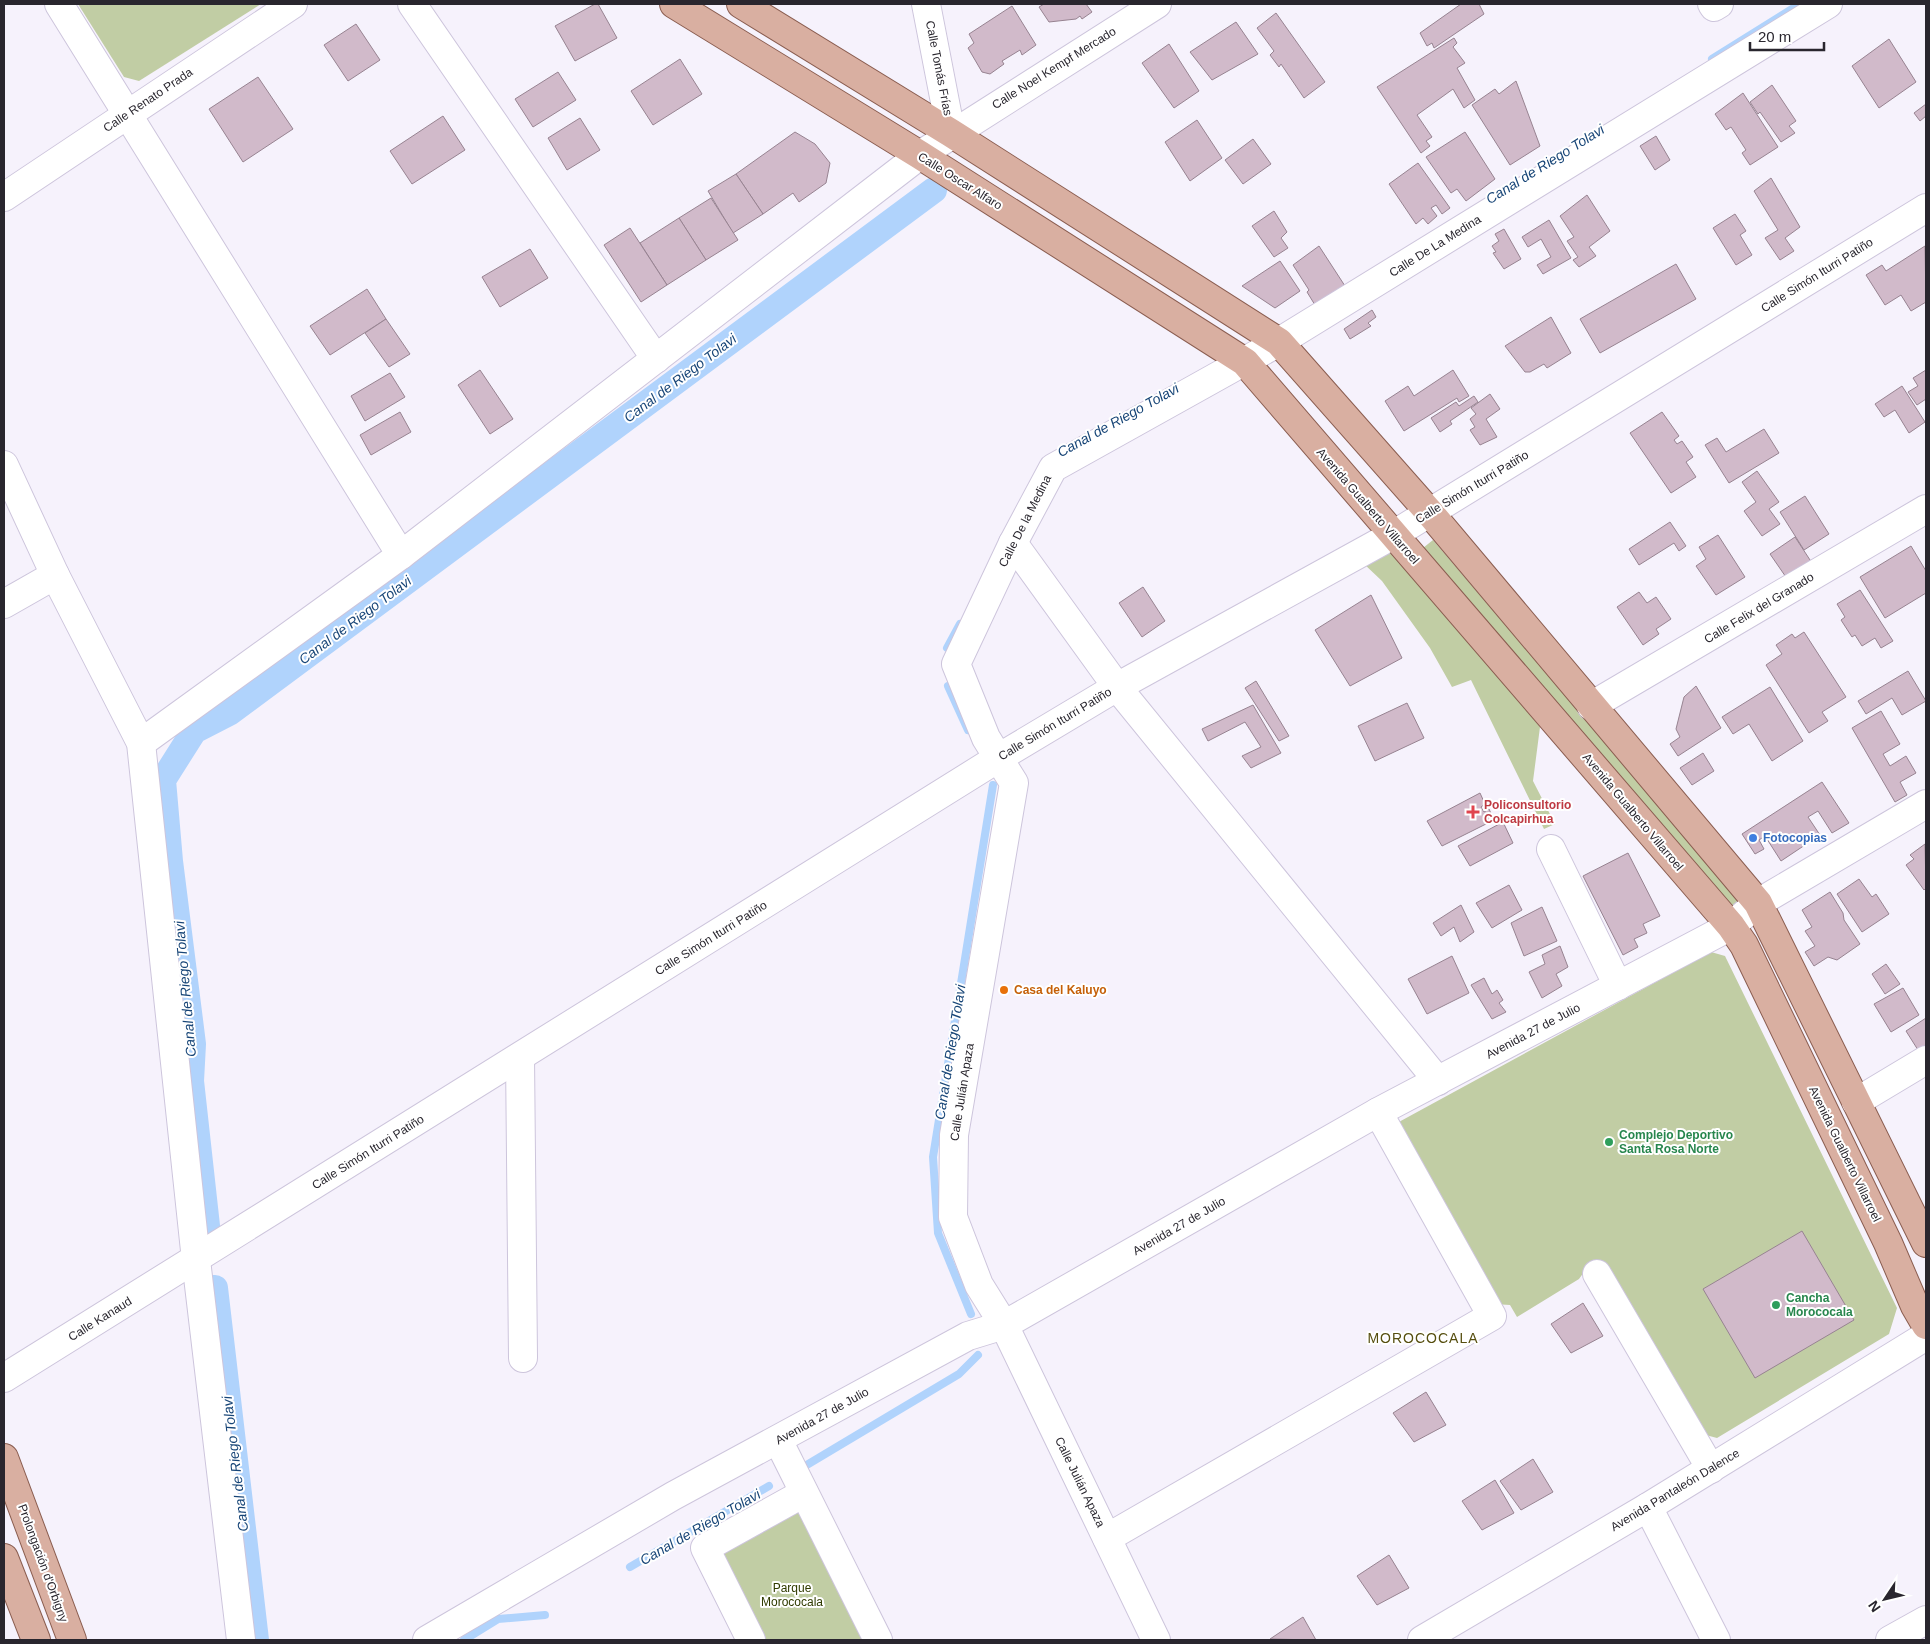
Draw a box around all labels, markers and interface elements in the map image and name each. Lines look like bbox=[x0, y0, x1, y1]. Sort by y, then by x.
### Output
street label: Calle Tomás Frías bbox=[923, 19, 955, 117]
scale bar bbox=[1750, 20, 1824, 52]
street label: Calle Noel Kempf Mercado bbox=[989, 24, 1119, 112]
text: 20 m bbox=[1758, 28, 1791, 45]
street label: Calle Renato Prada bbox=[101, 65, 196, 135]
water label: Canal de Riego Tolavi bbox=[1483, 121, 1608, 207]
street label: Calle Oscar Alfaro bbox=[915, 149, 1005, 213]
street label: Calle De La Medina bbox=[1387, 212, 1484, 280]
street label: Calle Simón Iturri Patiño bbox=[1758, 235, 1876, 315]
water label: Canal de Riego Tolavi bbox=[621, 330, 740, 425]
water label: Canal de Riego Tolavi bbox=[1054, 379, 1182, 460]
street label: Avenida Gualberto Villarroel bbox=[1314, 445, 1422, 567]
street label: Calle Simón Iturri Patiño bbox=[1413, 448, 1531, 526]
street label: Calle De la Medina bbox=[996, 472, 1054, 569]
street label: Calle Felix del Granado bbox=[1702, 570, 1817, 646]
water label: Canal de Riego Tolavi bbox=[296, 572, 415, 667]
street label: Calle Simón Iturri Patiño bbox=[996, 685, 1114, 763]
street label: Avenida Gualberto Villarroel bbox=[1580, 750, 1686, 874]
place label: Policonsultorio Colcapirhua bbox=[1484, 798, 1571, 826]
marker: Policonsultorio Colcapirhua bbox=[1466, 805, 1480, 819]
place label: Fotocopias bbox=[1763, 831, 1827, 845]
marker: Fotocopias bbox=[1747, 832, 1759, 844]
street label: Calle Simón Iturri Patiño bbox=[652, 898, 770, 978]
water label: Canal de Riego Tolavi bbox=[171, 919, 199, 1058]
water label: Canal de Riego Tolavi bbox=[931, 982, 969, 1121]
place label: Casa del Kaluyo bbox=[1014, 983, 1107, 997]
marker: Casa del Kaluyo bbox=[998, 984, 1010, 996]
street label: Avenida 27 de Julio bbox=[1484, 1000, 1583, 1062]
street label: Calle Julián Apaza bbox=[947, 1042, 977, 1142]
street label: Avenida Gualberto Villarroel bbox=[1806, 1084, 1884, 1224]
street label: Calle Simón Iturri Patiño bbox=[309, 1112, 427, 1192]
place label: Complejo Deportivo Santa Rosa Norte bbox=[1619, 1128, 1733, 1156]
marker: Complejo Deportivo Santa Rosa Norte bbox=[1603, 1136, 1615, 1148]
street label: Avenida 27 de Julio bbox=[1130, 1194, 1228, 1258]
place label: Cancha Morococala bbox=[1786, 1291, 1853, 1319]
street label: Calle Kanaud bbox=[66, 1294, 134, 1344]
marker: Cancha Morococala bbox=[1770, 1299, 1782, 1311]
district label: MOROCOCALA bbox=[1367, 1330, 1479, 1346]
street label: Avenida 27 de Julio bbox=[773, 1384, 871, 1447]
water label: Canal de Riego Tolavi bbox=[219, 1394, 251, 1533]
street label: Calle Julián Apaza bbox=[1052, 1435, 1108, 1530]
street label: Avenida Pantaleón Dalence bbox=[1608, 1446, 1742, 1534]
water label: Canal de Riego Tolavi bbox=[637, 1486, 764, 1568]
street label: Prolongación d'Orbigny bbox=[15, 1502, 71, 1624]
north arrow bbox=[1860, 1574, 1910, 1624]
park label: Parque Morococala bbox=[761, 1581, 823, 1609]
text: N bbox=[1865, 1598, 1884, 1615]

